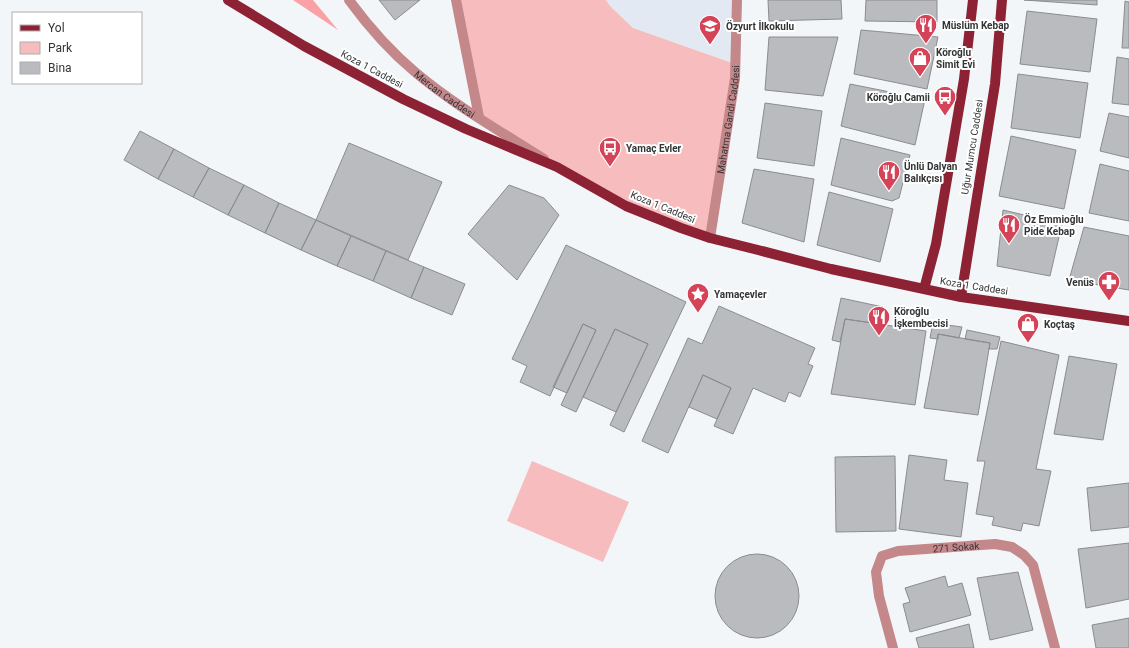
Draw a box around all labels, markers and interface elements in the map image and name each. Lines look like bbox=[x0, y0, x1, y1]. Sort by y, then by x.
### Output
legend bbox=[12, 12, 142, 84]
restaurant icon: Müslüm Kebap bbox=[913, 12, 939, 45]
school or university icon: Özyurt İlkokulu bbox=[697, 13, 723, 46]
place label: Özyurt İlkokulu bbox=[726, 19, 795, 32]
place label: Müslüm Kebap bbox=[942, 20, 1009, 31]
text: Yol bbox=[48, 21, 65, 35]
text: Park bbox=[48, 41, 73, 55]
shop icon: Köroğlu Simit Evi bbox=[907, 45, 933, 78]
place label: Köroğlu Simit Evi bbox=[936, 47, 976, 70]
street label: Koza 1 Caddesi bbox=[339, 48, 405, 90]
text: Bina bbox=[48, 61, 72, 75]
street label: Mahatma Gandi Caddesi bbox=[715, 65, 741, 174]
street label: Mercan Caddesi bbox=[412, 68, 477, 120]
bus stop icon: Köroğlu Camii bbox=[932, 84, 958, 117]
place label: Köroğlu Camii bbox=[867, 92, 930, 103]
street label: Uğur Mumcu Caddesi bbox=[959, 99, 985, 195]
bus stop icon: Yamaç Evler bbox=[597, 135, 623, 168]
place label: Yamaç Evler bbox=[626, 143, 682, 154]
restaurant icon: Ünlü Dalyan Balıkçısı bbox=[876, 159, 902, 192]
place label: Ünlü Dalyan Balıkçısı bbox=[904, 159, 958, 184]
street label: Koza 1 Caddesi bbox=[629, 189, 697, 225]
restaurant icon: Öz Emmioğlu Pide Kebap bbox=[996, 212, 1022, 245]
place label: Öz Emmioğlu Pide Kebap bbox=[1024, 212, 1084, 237]
pharmacy icon: Venüs bbox=[1096, 269, 1122, 302]
street label: Koza 1 Caddesi bbox=[939, 275, 1009, 297]
place label: Venüs bbox=[1066, 277, 1094, 288]
place icon: Yamaçevler bbox=[685, 281, 711, 314]
place label: Yamaçevler bbox=[714, 289, 767, 300]
restaurant icon: Köroğlu İşkembecisi bbox=[866, 304, 892, 337]
place label: Köroğlu İşkembecisi bbox=[894, 306, 948, 329]
shop icon: Koçtaş bbox=[1015, 311, 1041, 344]
place label: Koçtaş bbox=[1044, 319, 1075, 330]
street label: 271 Sokak bbox=[932, 540, 981, 554]

